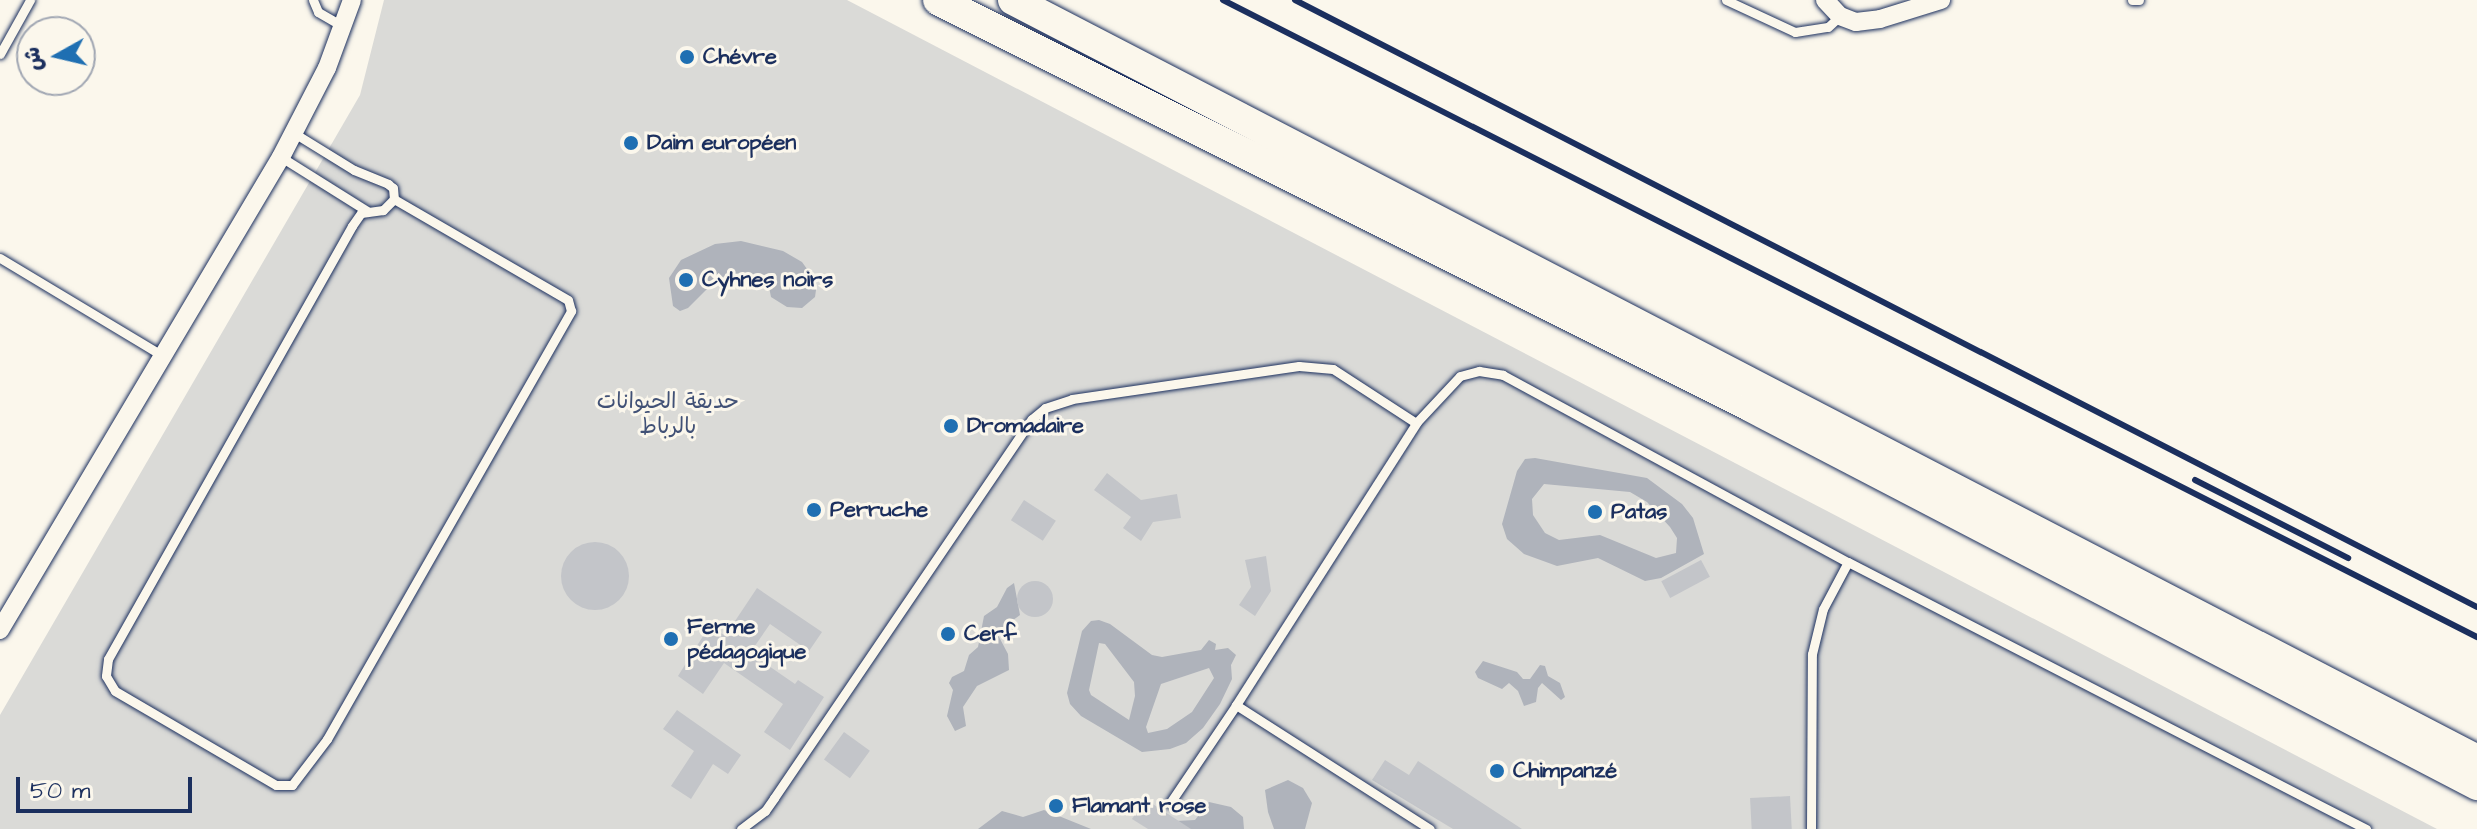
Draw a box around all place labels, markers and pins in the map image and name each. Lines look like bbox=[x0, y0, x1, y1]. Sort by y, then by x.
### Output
place label: Chévre bbox=[703, 44, 777, 70]
marker: Chévre bbox=[678, 48, 696, 66]
place label: Daim européen bbox=[647, 130, 796, 156]
marker: Daim européen bbox=[622, 134, 640, 152]
place label: Cyhnes noirs bbox=[702, 267, 833, 293]
marker: Cyhnes noirs bbox=[677, 271, 695, 289]
place label: Dromadaire bbox=[967, 413, 1084, 439]
marker: Dromadaire bbox=[942, 417, 960, 435]
place label: Perruche bbox=[830, 497, 928, 523]
place label: Patas bbox=[1611, 499, 1667, 525]
marker: Perruche bbox=[805, 501, 823, 519]
marker: Patas bbox=[1586, 503, 1604, 521]
place label: Ferme pédagogique bbox=[687, 613, 806, 664]
place label: Cerf bbox=[964, 621, 1017, 647]
marker: Cerf bbox=[939, 625, 957, 643]
marker: Ferme pédagogique bbox=[662, 630, 680, 648]
place label: Chimpanzé bbox=[1513, 758, 1617, 784]
marker: Chimpanzé bbox=[1488, 762, 1506, 780]
place label: Flamant rose bbox=[1072, 793, 1206, 819]
marker: Flamant rose bbox=[1047, 797, 1065, 815]

